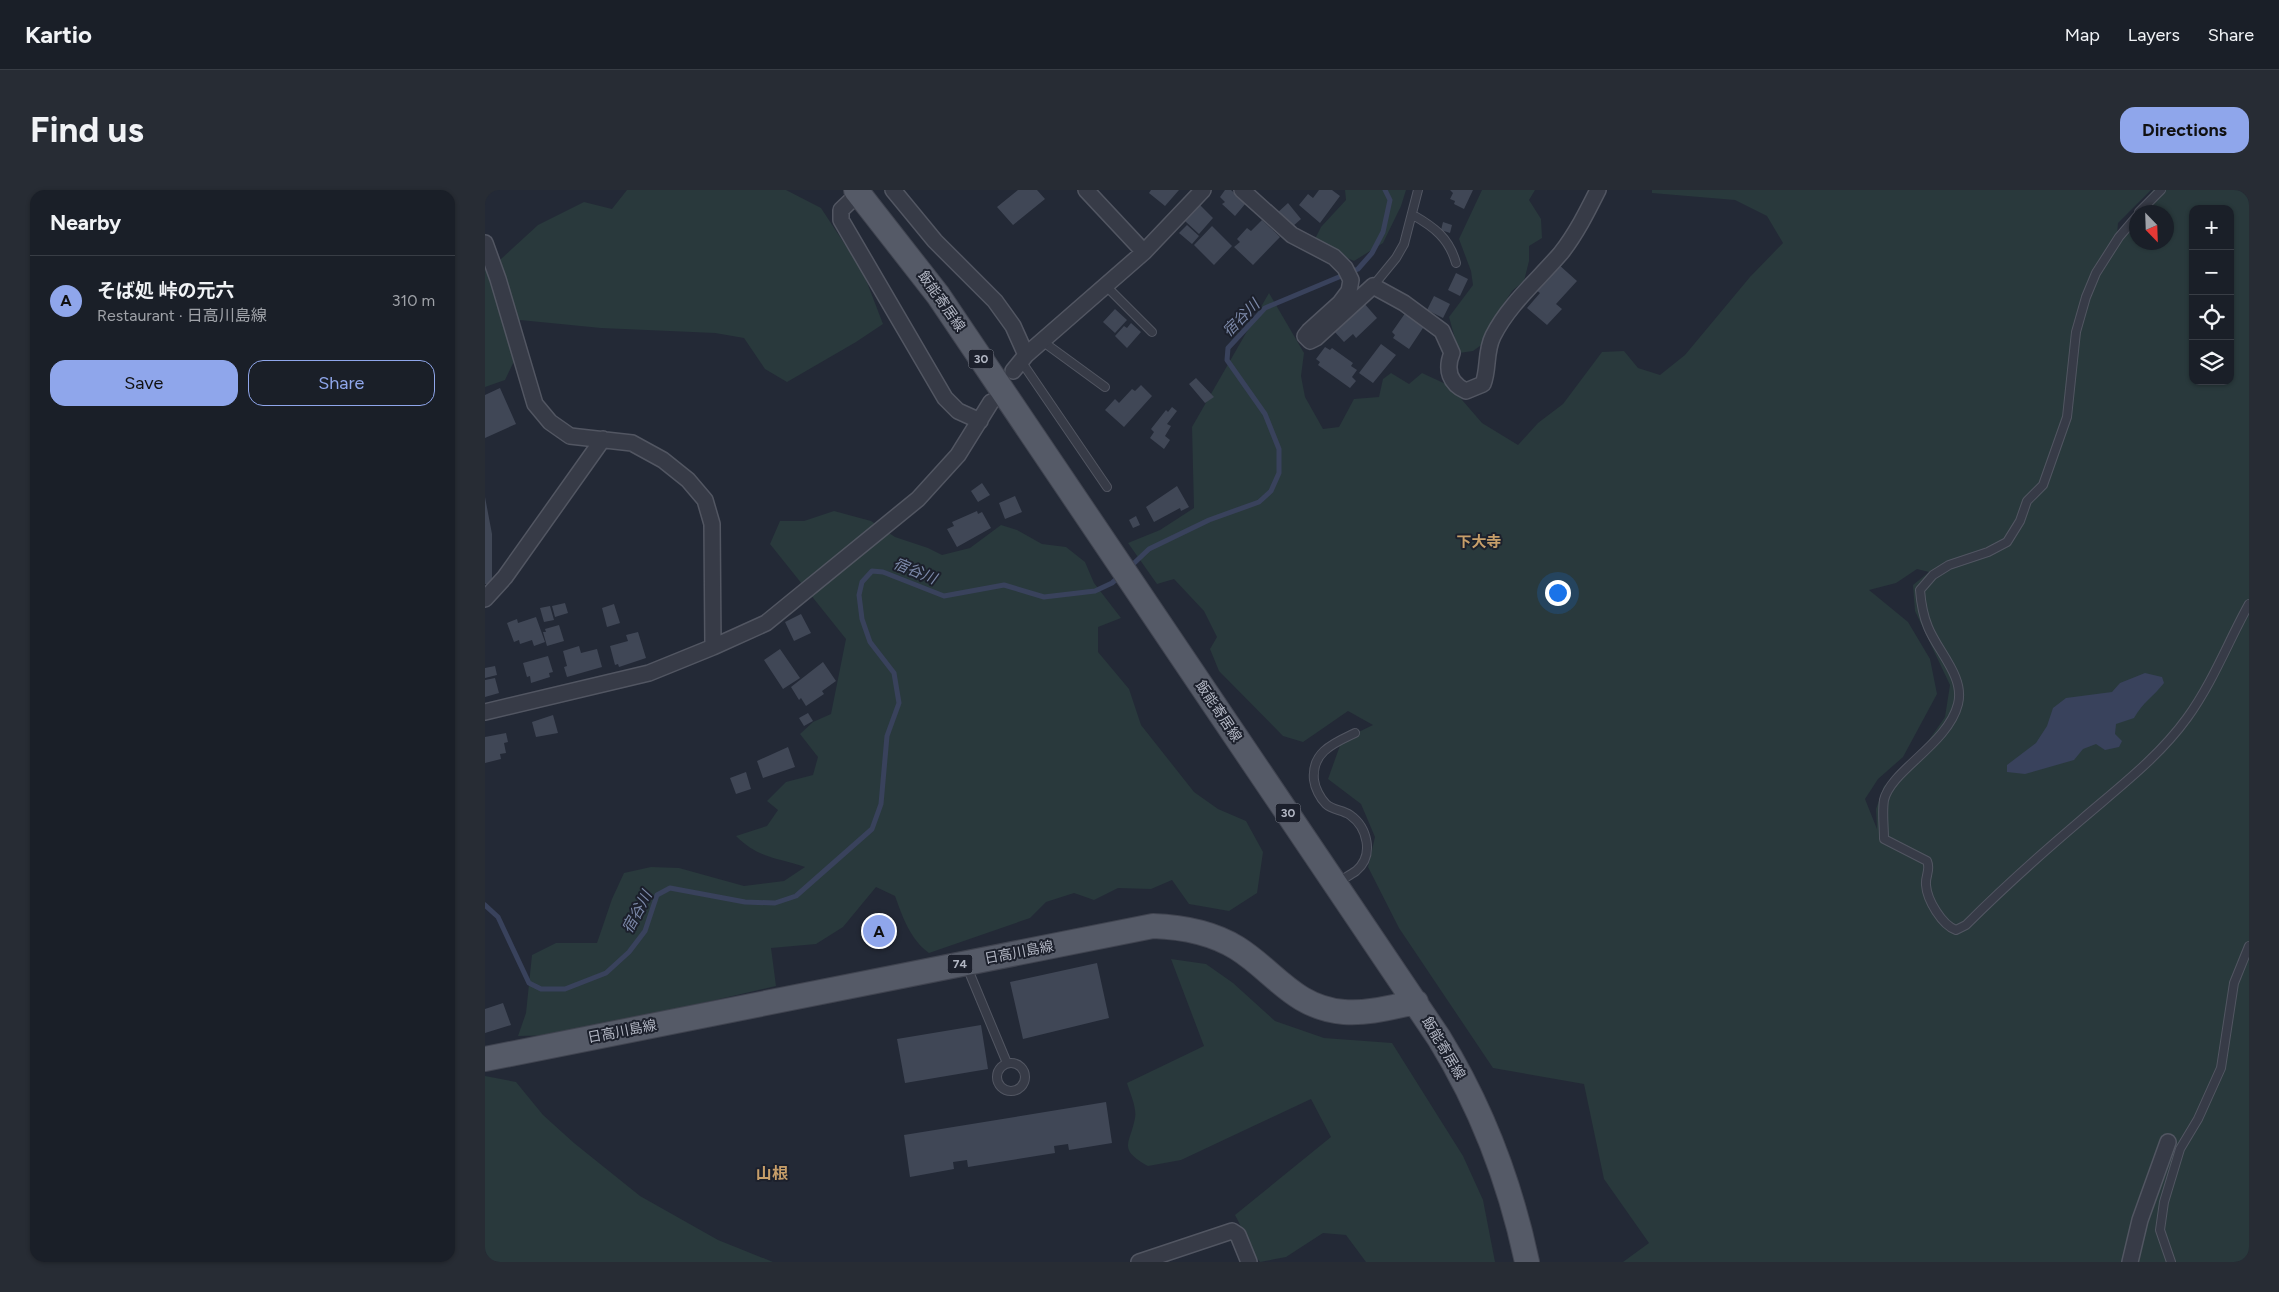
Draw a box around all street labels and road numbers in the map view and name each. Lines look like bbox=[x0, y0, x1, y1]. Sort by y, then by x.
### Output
street label: 飯能寄居線 bbox=[915, 268, 969, 335]
road number: 30 bbox=[969, 350, 993, 368]
street label: 飯能寄居線 bbox=[1192, 678, 1245, 745]
road number: 30 bbox=[1275, 804, 1301, 822]
street label: 日高川島線 bbox=[983, 937, 1055, 968]
road number: 74 bbox=[947, 954, 973, 974]
street label: 飯能寄居線 bbox=[1418, 1014, 1469, 1083]
street label: 日高川島線 bbox=[586, 1016, 658, 1047]

